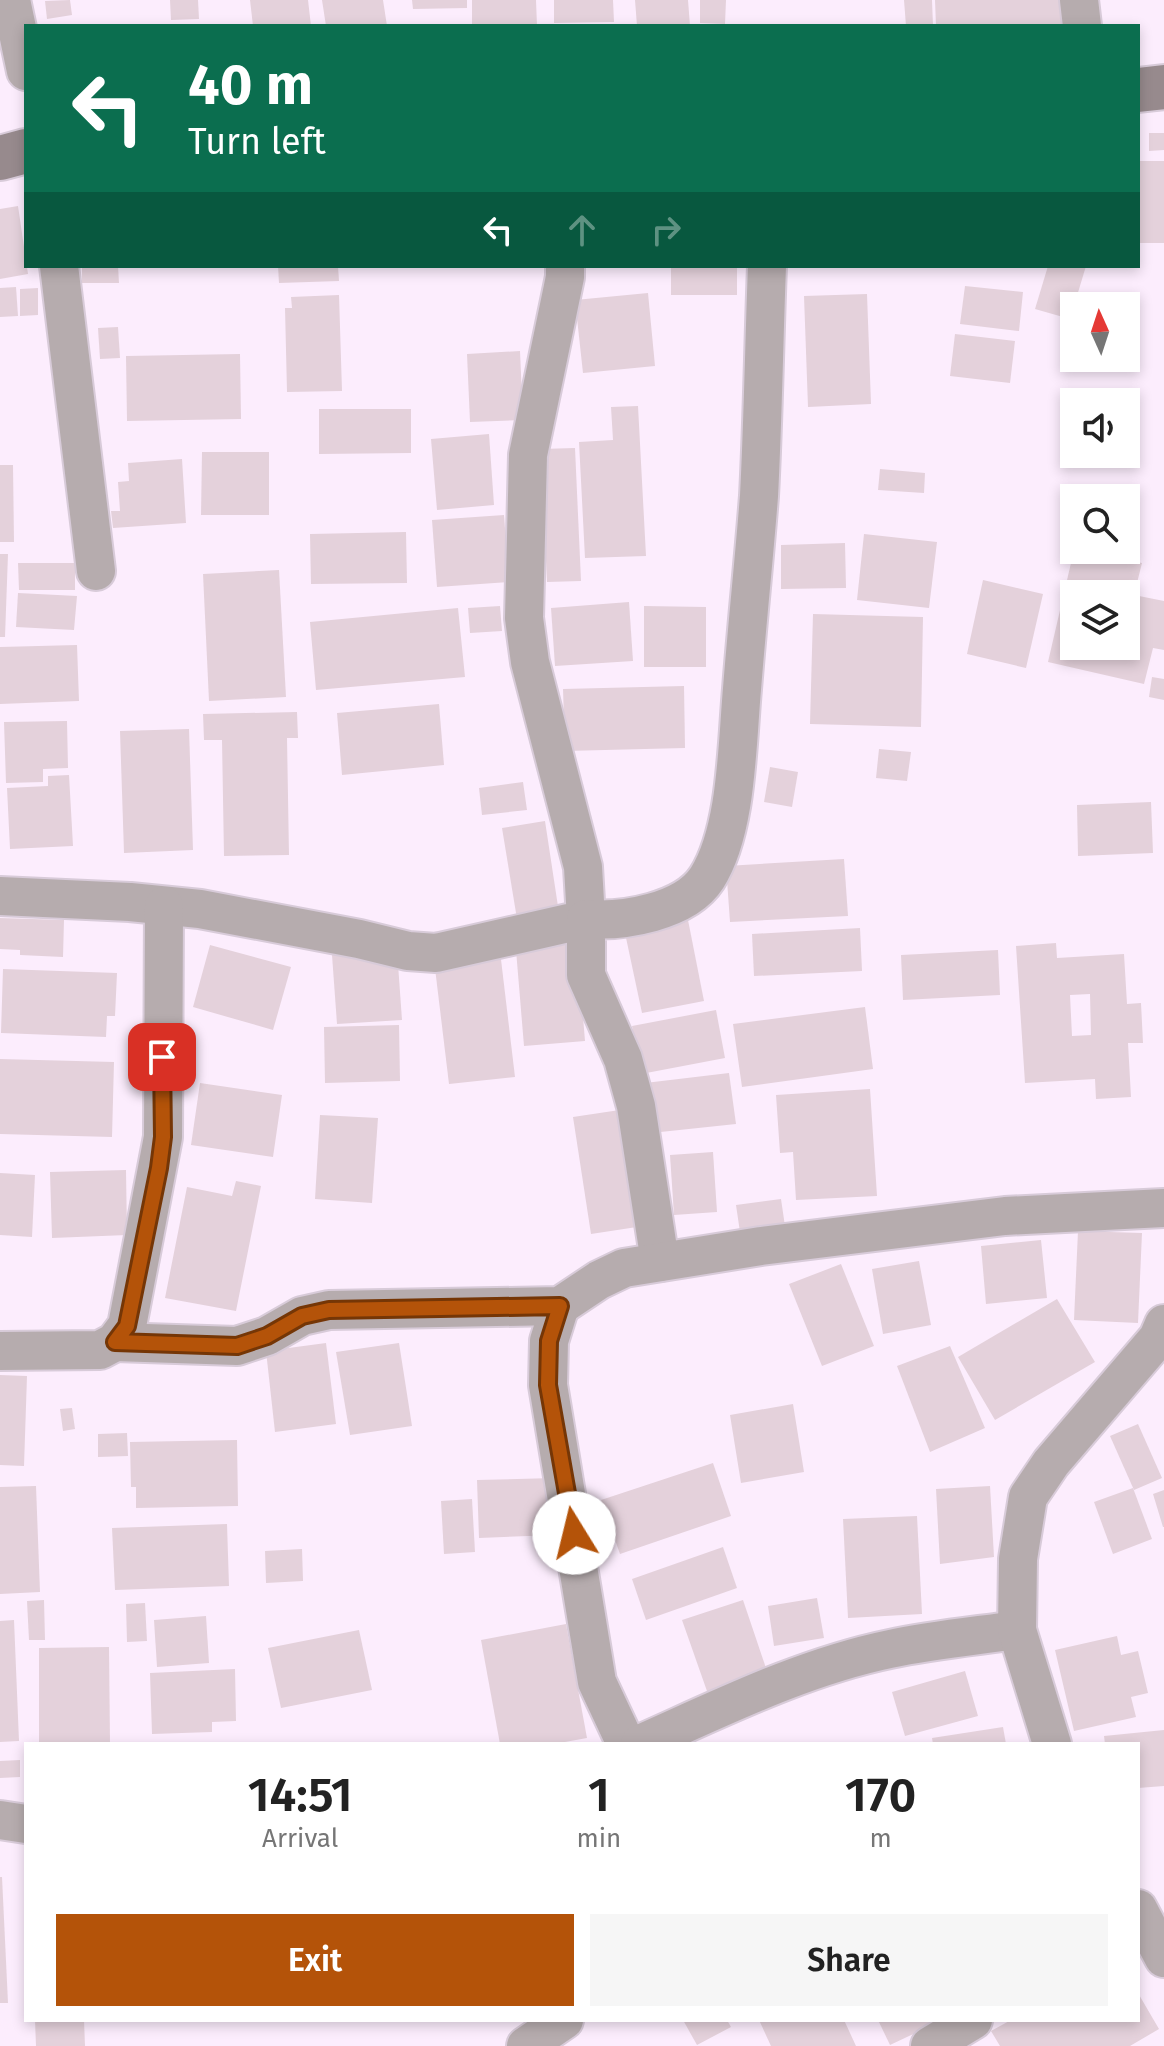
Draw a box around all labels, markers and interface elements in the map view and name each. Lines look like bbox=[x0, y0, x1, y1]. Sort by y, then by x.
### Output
text: 40 m bbox=[188, 52, 313, 119]
icon: left bbox=[56, 56, 160, 160]
text: Turn left bbox=[188, 120, 326, 164]
icon: left bbox=[476, 208, 520, 252]
icon: ahead bbox=[560, 208, 604, 252]
icon: right bbox=[644, 208, 688, 252]
north arrow bbox=[1060, 292, 1140, 372]
map controls bbox=[1060, 292, 1140, 660]
button: sound bbox=[1060, 388, 1140, 468]
button: search bbox=[1060, 484, 1140, 564]
button: layers bbox=[1060, 580, 1140, 660]
pin bbox=[128, 1023, 196, 1091]
icon: arrive bbox=[140, 1035, 184, 1079]
position arrow bbox=[532, 1491, 616, 1575]
text: 14:51 bbox=[248, 1766, 353, 1824]
text: 1 bbox=[588, 1766, 610, 1824]
text: 170 bbox=[845, 1766, 916, 1824]
text: Arrival bbox=[262, 1823, 338, 1854]
text: min bbox=[576, 1823, 621, 1854]
text: m bbox=[869, 1823, 892, 1854]
button: Exit bbox=[56, 1914, 574, 2006]
button: Share bbox=[590, 1914, 1108, 2006]

